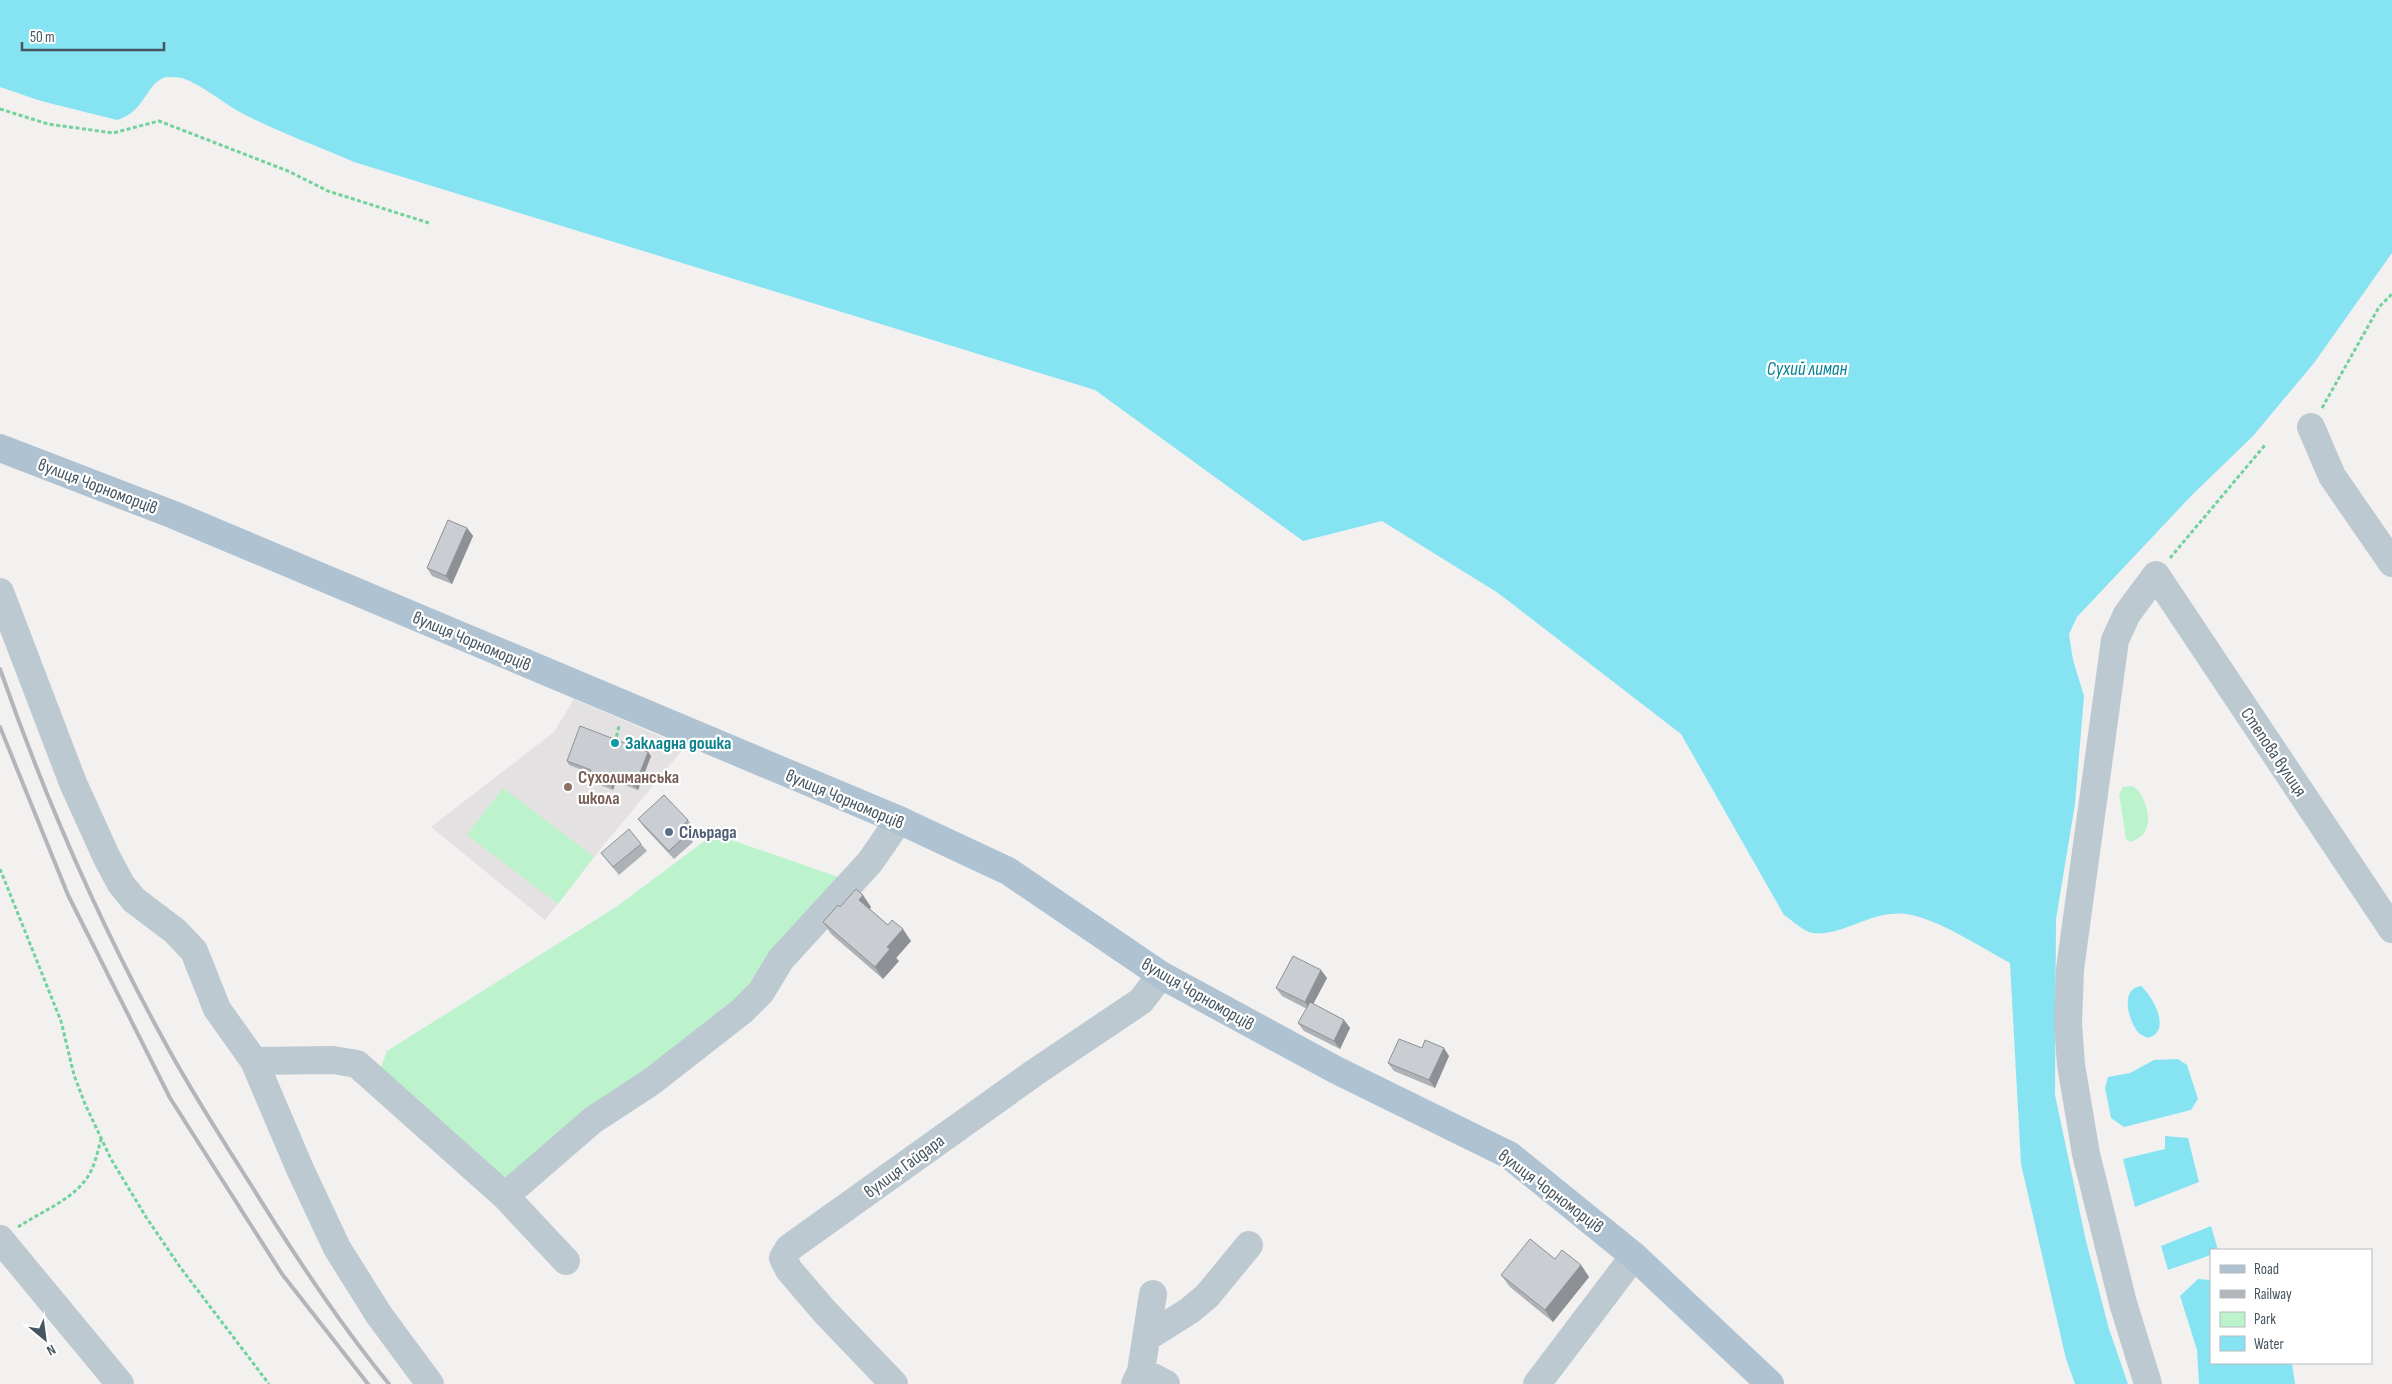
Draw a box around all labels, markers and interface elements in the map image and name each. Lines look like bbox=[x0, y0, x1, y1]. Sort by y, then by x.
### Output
scale bar bbox=[22, 20, 165, 52]
text: 50 m bbox=[30, 28, 55, 47]
water label: Сухий лиман bbox=[1767, 358, 1847, 381]
street label: вулиця Чорноморців bbox=[35, 454, 161, 519]
street label: вулиця Чорноморців bbox=[410, 607, 534, 676]
street label: Степова вулиця bbox=[2236, 704, 2311, 801]
place label: Закладна дошка bbox=[625, 733, 731, 754]
marker: Закладна дошка bbox=[609, 737, 621, 749]
street label: вулиця Чорноморців bbox=[783, 765, 907, 834]
place label: Сухолиманська школа bbox=[578, 767, 679, 809]
marker: Сухолиманська школа bbox=[562, 781, 574, 793]
place label: Сільрада bbox=[679, 822, 737, 843]
marker: Сільрада bbox=[663, 826, 675, 838]
street label: вулиця Чорноморців bbox=[1138, 954, 1258, 1035]
street label: вулиця Гайдара bbox=[860, 1130, 949, 1203]
street label: вулиця Чорноморців bbox=[1494, 1145, 1608, 1238]
legend bbox=[2210, 1249, 2372, 1364]
text: Road bbox=[2254, 1260, 2279, 1279]
text: Railway bbox=[2254, 1285, 2292, 1304]
text: Park bbox=[2254, 1310, 2276, 1329]
north arrow bbox=[20, 1314, 70, 1364]
text: Water bbox=[2254, 1335, 2285, 1354]
text: N bbox=[44, 1341, 58, 1359]

